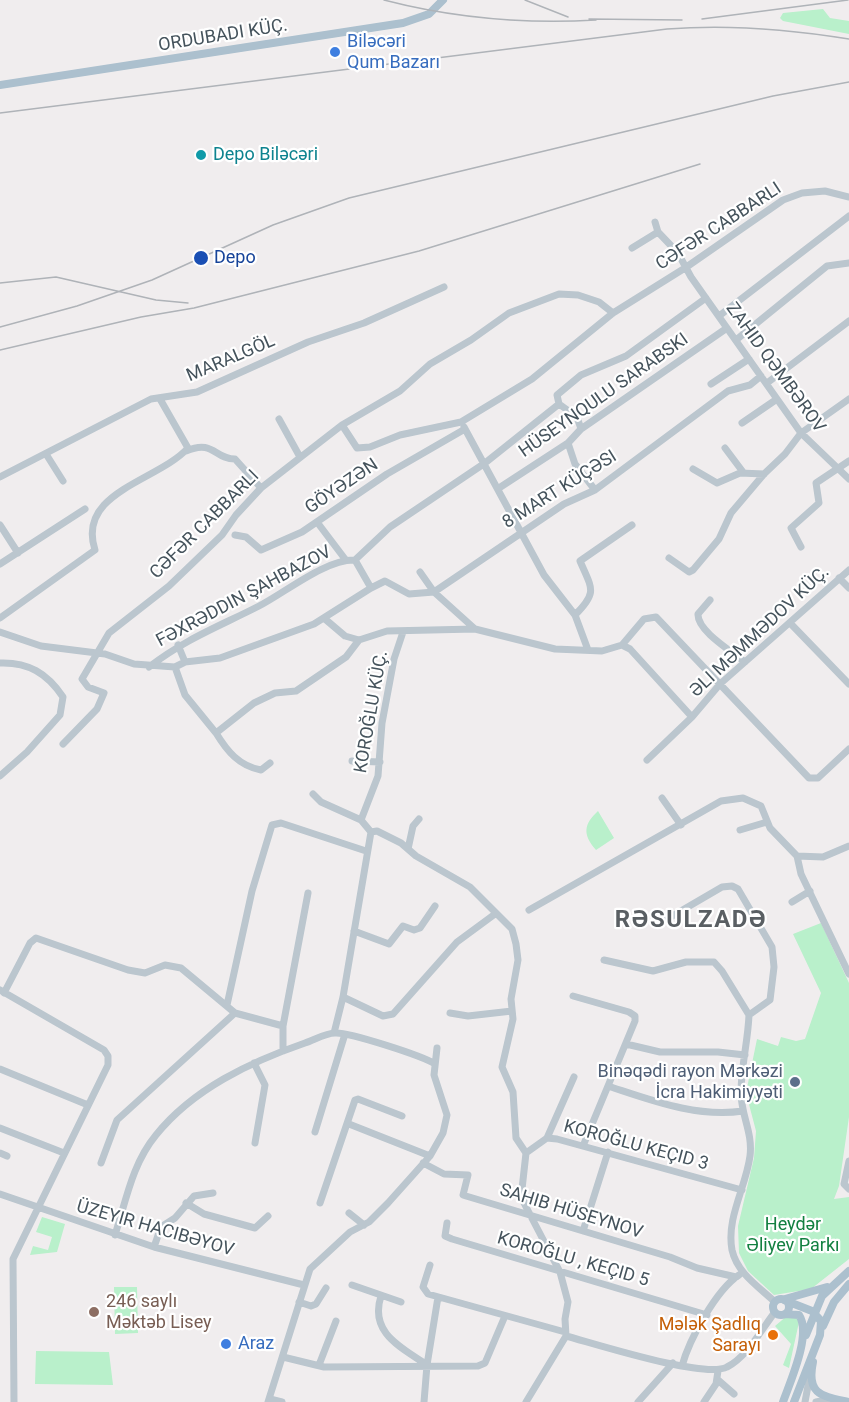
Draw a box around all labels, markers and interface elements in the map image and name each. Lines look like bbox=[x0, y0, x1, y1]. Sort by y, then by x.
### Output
street label: ORDUBADI KÜÇ. bbox=[157, 15, 289, 57]
place label: Biləcəri Qum Bazarı bbox=[347, 31, 440, 74]
marker: Biləcəri Qum Bazarı bbox=[328, 45, 342, 59]
place label: Depo Biləcəri bbox=[213, 144, 318, 166]
marker: Depo Biləcəri bbox=[194, 148, 208, 162]
street label: CƏFƏR CABBARLI bbox=[652, 178, 786, 276]
place label: Depo bbox=[214, 247, 256, 269]
marker: Depo bbox=[192, 249, 210, 267]
street label: ZAHID QƏMBƏROV bbox=[721, 299, 829, 437]
street label: HÜSEYNQULU SARABSKI bbox=[515, 329, 693, 463]
street label: MARALGÖL bbox=[184, 331, 278, 387]
street label: 8 MART KÜÇƏSI bbox=[499, 446, 621, 534]
street label: GÖYƏZƏN bbox=[301, 455, 383, 519]
street label: CƏFƏR CABBARLI bbox=[146, 466, 264, 584]
street label: FƏXRƏDDIN ŞAHBAZOV bbox=[153, 542, 335, 652]
street label: ƏLI MƏMMƏDOV KÜÇ. bbox=[686, 562, 834, 702]
street label: KOROĞLU KÜÇ. bbox=[351, 649, 393, 775]
district label: RƏSULZADƏ bbox=[615, 907, 767, 935]
place label: Binəqədi rayon Mərkəzi İcra Hakimiyyəti bbox=[598, 1061, 783, 1104]
marker: Binəqədi rayon Mərkəzi İcra Hakimiyyəti bbox=[788, 1075, 802, 1089]
street label: KOROĞLU KEÇID 3 bbox=[561, 1116, 711, 1176]
street label: SAHIB HÜSEYNOV bbox=[497, 1180, 645, 1244]
street label: ÜZEYIR HACIBƏYOV bbox=[74, 1196, 236, 1262]
park label: Heydər Əliyev Parkı bbox=[747, 1214, 839, 1256]
street label: KOROĞLU , KEÇID 5 bbox=[495, 1228, 651, 1292]
place label: 246 saylı Məktəb Lisey bbox=[106, 1291, 212, 1334]
marker: 246 saylı Məktəb Lisey bbox=[87, 1305, 101, 1319]
place label: Mələk Şadlıq Sarayı bbox=[659, 1314, 761, 1356]
marker: Mələk Şadlıq Sarayı bbox=[766, 1328, 780, 1342]
place label: Araz bbox=[238, 1333, 274, 1355]
marker: Araz bbox=[219, 1337, 233, 1351]

